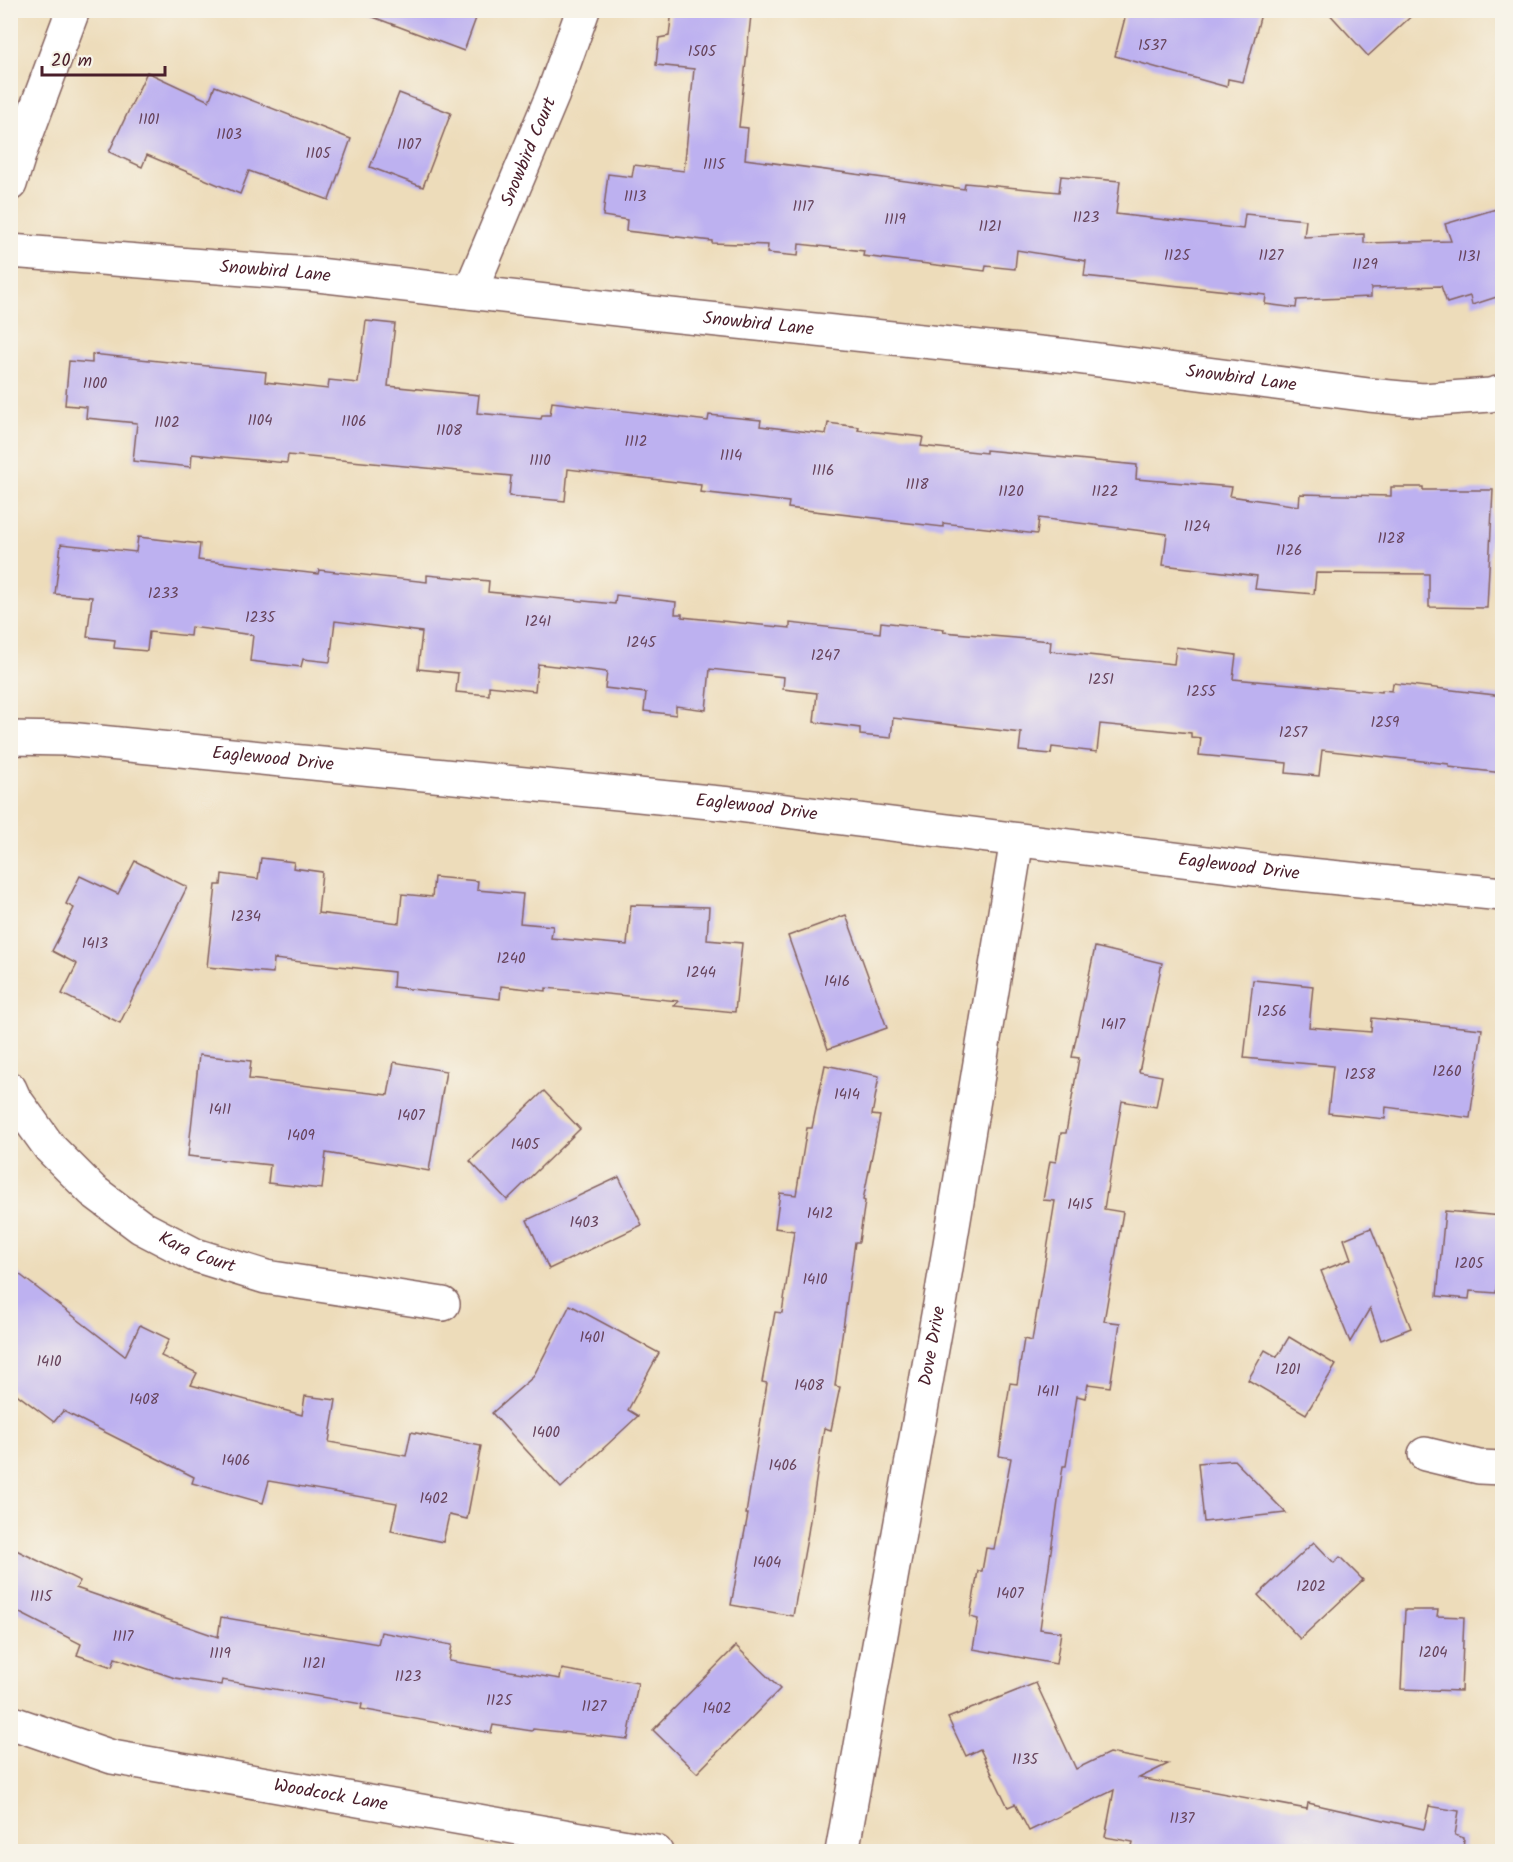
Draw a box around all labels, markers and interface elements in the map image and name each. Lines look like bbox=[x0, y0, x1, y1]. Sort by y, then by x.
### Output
house number: 1537 bbox=[1138, 34, 1167, 58]
scale bar bbox=[42, 39, 165, 77]
house number: 1505 bbox=[688, 40, 717, 64]
text: 20 m bbox=[51, 47, 92, 76]
street label: Snowbird Court bbox=[493, 92, 565, 211]
house number: 1101 bbox=[138, 108, 160, 132]
house number: 1103 bbox=[216, 123, 242, 147]
house number: 1107 bbox=[397, 133, 422, 157]
house number: 1105 bbox=[306, 142, 331, 166]
house number: 1115 bbox=[703, 153, 726, 177]
house number: 1113 bbox=[624, 185, 647, 209]
house number: 1117 bbox=[792, 195, 815, 219]
house number: 1123 bbox=[1073, 206, 1100, 230]
house number: 1119 bbox=[884, 208, 906, 232]
house number: 1121 bbox=[979, 215, 1002, 239]
house number: 1125 bbox=[1164, 244, 1191, 268]
house number: 1127 bbox=[1258, 244, 1285, 268]
house number: 1131 bbox=[1458, 245, 1481, 269]
street label: Snowbird Lane bbox=[219, 253, 332, 291]
house number: 1129 bbox=[1352, 253, 1378, 277]
street label: Snowbird Lane bbox=[701, 304, 815, 344]
street label: Snowbird Lane bbox=[1184, 357, 1298, 400]
house number: 1100 bbox=[83, 372, 108, 396]
house number: 1104 bbox=[247, 409, 273, 433]
house number: 1106 bbox=[341, 410, 367, 434]
house number: 1102 bbox=[154, 411, 180, 435]
house number: 1108 bbox=[436, 419, 463, 443]
house number: 1112 bbox=[625, 430, 647, 454]
house number: 1114 bbox=[720, 444, 742, 468]
house number: 1110 bbox=[529, 449, 551, 473]
house number: 1116 bbox=[812, 459, 834, 483]
house number: 1118 bbox=[905, 473, 930, 497]
house number: 1120 bbox=[998, 480, 1024, 504]
house number: 1122 bbox=[1092, 480, 1118, 504]
house number: 1124 bbox=[1184, 515, 1210, 539]
house number: 1128 bbox=[1377, 527, 1406, 551]
house number: 1126 bbox=[1276, 539, 1302, 563]
house number: 1233 bbox=[148, 582, 179, 606]
house number: 1235 bbox=[245, 606, 276, 630]
house number: 1241 bbox=[525, 610, 551, 634]
house number: 1245 bbox=[626, 631, 657, 655]
house number: 1247 bbox=[811, 644, 840, 668]
house number: 1251 bbox=[1088, 668, 1114, 692]
house number: 1255 bbox=[1186, 680, 1217, 704]
house number: 1259 bbox=[1371, 711, 1400, 735]
house number: 1257 bbox=[1279, 721, 1308, 745]
street label: Eaglewood Drive bbox=[211, 739, 335, 780]
street label: Eaglewood Drive bbox=[694, 786, 819, 829]
street label: Eaglewood Drive bbox=[1176, 845, 1301, 888]
house number: 1234 bbox=[231, 905, 261, 929]
house number: 1413 bbox=[82, 932, 109, 956]
house number: 1240 bbox=[496, 947, 526, 971]
house number: 1244 bbox=[686, 961, 716, 985]
house number: 1416 bbox=[824, 970, 850, 994]
house number: 1256 bbox=[1257, 1000, 1287, 1024]
house number: 1417 bbox=[1101, 1013, 1126, 1037]
house number: 1260 bbox=[1432, 1060, 1462, 1084]
house number: 1258 bbox=[1345, 1063, 1376, 1087]
house number: 1414 bbox=[834, 1083, 860, 1107]
house number: 1411 bbox=[209, 1098, 231, 1122]
house number: 1407 bbox=[397, 1104, 426, 1128]
house number: 1409 bbox=[287, 1124, 316, 1148]
house number: 1405 bbox=[511, 1133, 540, 1157]
house number: 1415 bbox=[1067, 1193, 1094, 1217]
house number: 1412 bbox=[807, 1202, 833, 1226]
house number: 1403 bbox=[569, 1211, 599, 1235]
street label: Kara Court bbox=[153, 1224, 240, 1281]
house number: 1205 bbox=[1455, 1252, 1484, 1276]
house number: 1410 bbox=[802, 1268, 828, 1292]
street label: Dove Drive bbox=[911, 1304, 954, 1388]
house number: 1401 bbox=[579, 1326, 605, 1350]
house number: 1410 bbox=[36, 1350, 62, 1374]
house number: 1201 bbox=[1275, 1358, 1301, 1382]
house number: 1408 bbox=[794, 1374, 825, 1398]
house number: 1411 bbox=[1037, 1380, 1059, 1404]
house number: 1408 bbox=[129, 1388, 160, 1412]
house number: 1400 bbox=[532, 1421, 560, 1445]
house number: 1406 bbox=[222, 1449, 250, 1473]
house number: 1406 bbox=[769, 1454, 797, 1478]
house number: 1402 bbox=[419, 1487, 449, 1511]
house number: 1404 bbox=[753, 1551, 781, 1575]
house number: 1202 bbox=[1296, 1575, 1326, 1599]
house number: 1407 bbox=[996, 1582, 1025, 1606]
house number: 1115 bbox=[30, 1585, 53, 1609]
house number: 1117 bbox=[112, 1625, 135, 1649]
house number: 1204 bbox=[1418, 1641, 1448, 1665]
house number: 1119 bbox=[209, 1642, 231, 1666]
house number: 1121 bbox=[303, 1652, 326, 1676]
house number: 1123 bbox=[395, 1665, 422, 1689]
house number: 1125 bbox=[486, 1689, 513, 1713]
house number: 1127 bbox=[581, 1695, 608, 1719]
house number: 1402 bbox=[702, 1697, 732, 1721]
house number: 1135 bbox=[1012, 1748, 1039, 1772]
street label: Woodcock Lane bbox=[272, 1771, 390, 1819]
house number: 1137 bbox=[1170, 1807, 1196, 1831]

